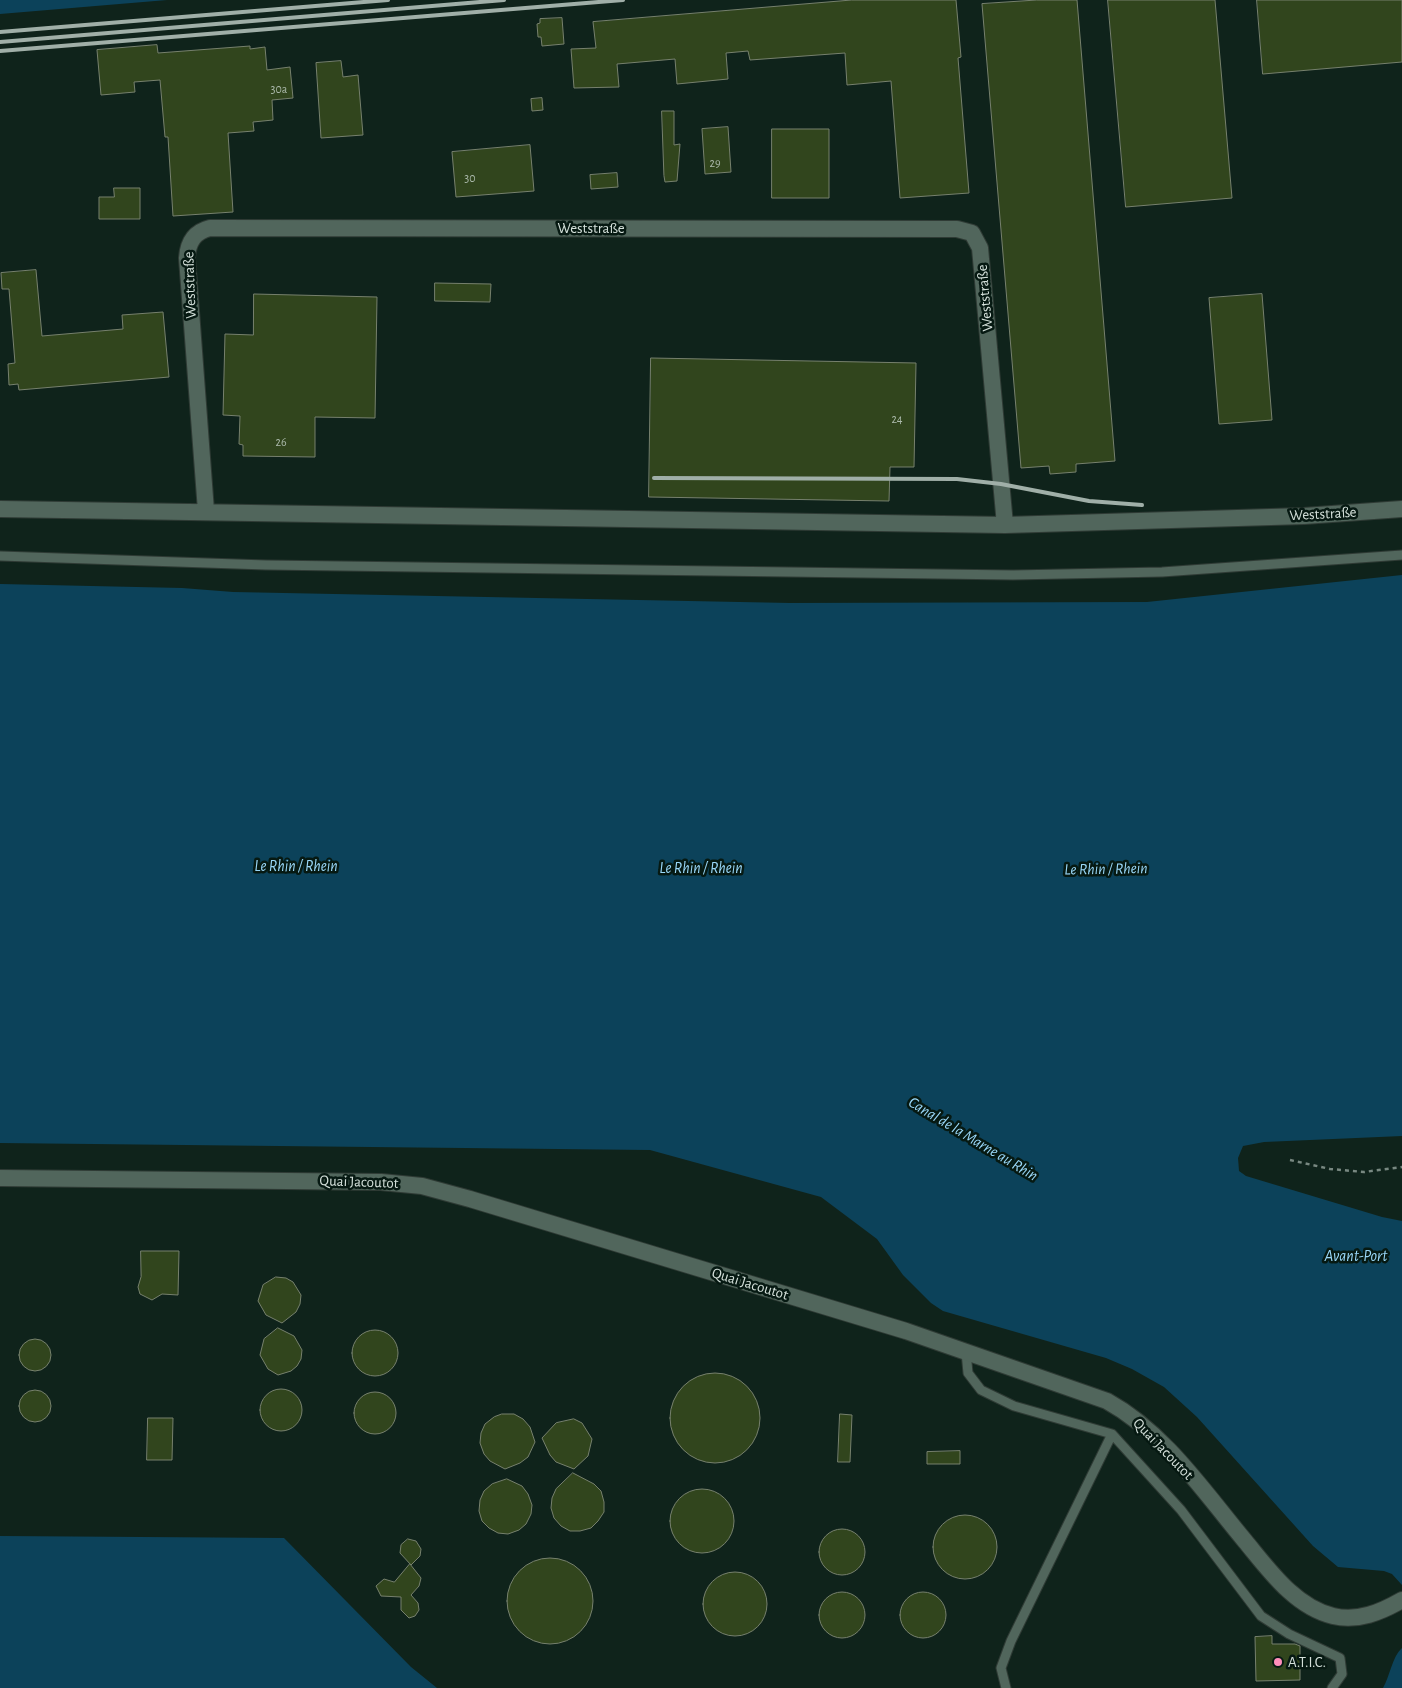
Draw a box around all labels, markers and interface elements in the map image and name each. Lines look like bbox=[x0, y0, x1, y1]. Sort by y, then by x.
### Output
house number: 30a bbox=[271, 82, 287, 96]
house number: 29 bbox=[709, 156, 721, 170]
house number: 30 bbox=[464, 171, 476, 185]
street label: Weststraße bbox=[557, 219, 625, 237]
street label: Weststraße bbox=[180, 251, 200, 319]
street label: Weststraße bbox=[973, 264, 997, 332]
house number: 24 bbox=[891, 412, 903, 426]
house number: 26 bbox=[275, 435, 287, 449]
street label: Weststraße bbox=[1289, 503, 1357, 525]
water label: Le Rhin / Rhein bbox=[254, 856, 338, 876]
water label: Le Rhin / Rhein bbox=[659, 858, 743, 878]
water label: Le Rhin / Rhein bbox=[1064, 859, 1148, 879]
water label: Canal de la Marne au Rhin bbox=[905, 1093, 1041, 1185]
street label: Quai Jacoutot bbox=[319, 1172, 399, 1192]
water label: Avant-Port bbox=[1324, 1246, 1388, 1266]
street label: Quai Jacoutot bbox=[710, 1264, 790, 1304]
street label: Quai Jacoutot bbox=[1129, 1414, 1197, 1484]
place label: A.T.I.C. bbox=[1288, 1653, 1326, 1671]
marker: A.T.I.C. bbox=[1272, 1656, 1284, 1668]

